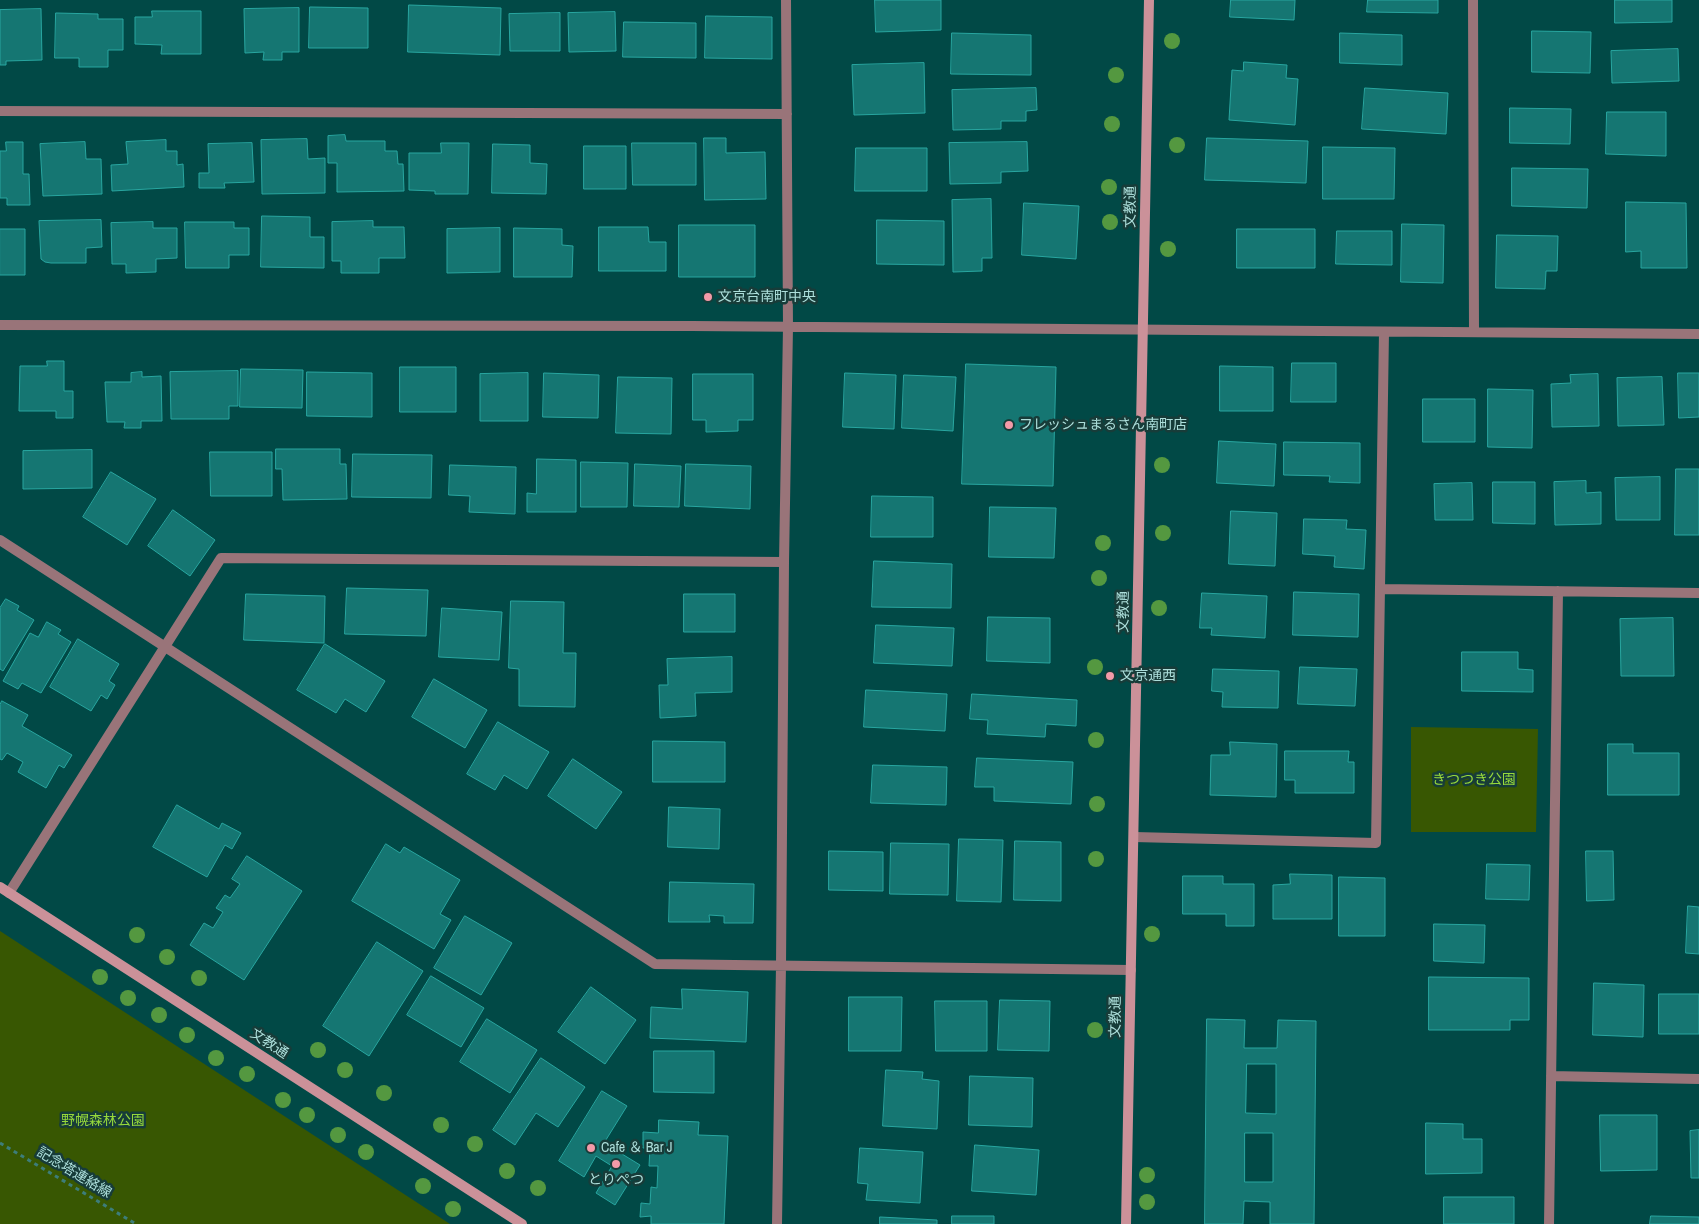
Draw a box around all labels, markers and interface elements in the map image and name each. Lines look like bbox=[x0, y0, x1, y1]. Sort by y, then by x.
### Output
street label: 文教通 bbox=[1122, 186, 1140, 228]
place label: 文京台南町中央 bbox=[718, 289, 816, 305]
marker: 文京台南町中央 bbox=[702, 291, 714, 303]
place label: フレッシュまるさん南町店 bbox=[1019, 417, 1187, 433]
marker: フレッシュまるさん南町店 bbox=[1003, 419, 1015, 431]
street label: 文教通 bbox=[1115, 591, 1133, 633]
place label: 文京通西 bbox=[1120, 668, 1176, 684]
marker: 文京通西 bbox=[1104, 670, 1116, 682]
park label: きつつき公園 bbox=[1432, 772, 1516, 788]
street label: 文教通 bbox=[1107, 996, 1125, 1038]
street label: 文教通 bbox=[247, 1026, 291, 1062]
park label: 野幌森林公園 bbox=[61, 1113, 145, 1129]
place label: Cafe ＆ Bar J bbox=[601, 1140, 672, 1156]
marker: Cafe ＆ Bar J bbox=[585, 1142, 597, 1154]
street label: 記念塔連絡線 bbox=[34, 1144, 114, 1202]
marker: とりぺつ bbox=[610, 1158, 622, 1170]
place label: とりぺつ bbox=[588, 1172, 644, 1188]

